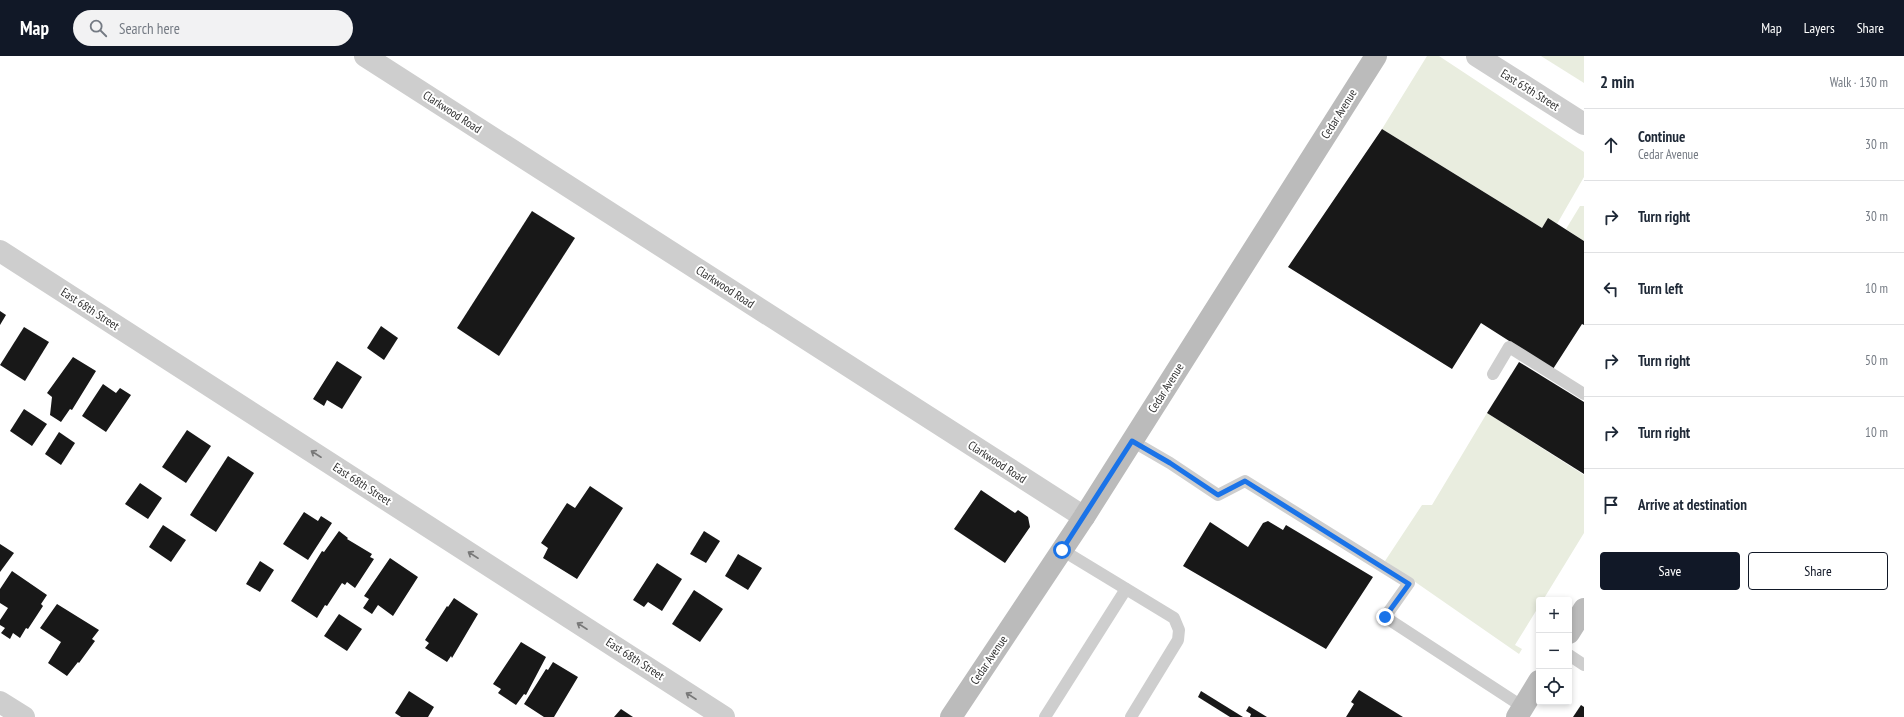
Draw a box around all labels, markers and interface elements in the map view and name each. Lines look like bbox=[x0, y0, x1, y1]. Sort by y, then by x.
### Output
search box bbox=[73, 10, 353, 46]
text: Map bbox=[20, 16, 49, 40]
icon: search bbox=[87, 17, 109, 39]
text: Search here bbox=[119, 19, 180, 38]
text: Map bbox=[1761, 19, 1782, 37]
text: Layers bbox=[1804, 19, 1835, 37]
text: Share bbox=[1857, 19, 1884, 37]
street label: East 65th Street bbox=[1498, 66, 1563, 114]
text: 2 min bbox=[1600, 71, 1634, 93]
text: Walk · 130 m bbox=[1830, 74, 1888, 91]
street label: Cedar Avenue bbox=[1317, 86, 1360, 141]
street label: Clarkwood Road bbox=[420, 87, 484, 136]
text: Continue bbox=[1638, 127, 1685, 146]
icon: ahead bbox=[1600, 134, 1622, 156]
text: 30 m bbox=[1865, 136, 1888, 153]
text: Cedar Avenue bbox=[1638, 146, 1699, 163]
icon: right bbox=[1600, 206, 1622, 228]
text: Turn right bbox=[1638, 207, 1690, 226]
text: 30 m bbox=[1865, 208, 1888, 225]
street label: Clarkwood Road bbox=[693, 262, 757, 311]
icon: left bbox=[1600, 278, 1622, 300]
text: Turn left bbox=[1638, 279, 1683, 298]
text: 10 m bbox=[1865, 280, 1888, 297]
street label: East 68th Street bbox=[58, 284, 123, 333]
icon: right bbox=[1600, 350, 1622, 372]
text: Turn right bbox=[1638, 351, 1690, 370]
text: 50 m bbox=[1865, 352, 1888, 369]
street label: Cedar Avenue bbox=[1144, 360, 1187, 415]
icon: right bbox=[1600, 422, 1622, 444]
text: Turn right bbox=[1638, 423, 1690, 442]
text: 10 m bbox=[1865, 424, 1888, 441]
street label: Clarkwood Road bbox=[965, 437, 1029, 486]
one-way arrow bbox=[311, 450, 322, 459]
street label: East 68th Street bbox=[330, 459, 395, 508]
icon: arrive bbox=[1600, 494, 1622, 516]
text: Arrive at destination bbox=[1638, 495, 1747, 514]
route start bbox=[1053, 541, 1071, 559]
one-way arrow bbox=[468, 551, 479, 559]
button: Save bbox=[1600, 552, 1740, 590]
button: Share bbox=[1748, 552, 1888, 590]
map controls bbox=[1536, 597, 1572, 705]
button: + bbox=[1536, 597, 1572, 633]
route end bbox=[1376, 608, 1394, 626]
one-way arrow bbox=[576, 621, 588, 629]
street label: Cedar Avenue bbox=[967, 632, 1010, 687]
button: − bbox=[1536, 633, 1572, 669]
street label: East 68th Street bbox=[603, 634, 668, 683]
button: locate bbox=[1536, 669, 1572, 705]
one-way arrow bbox=[686, 692, 697, 700]

